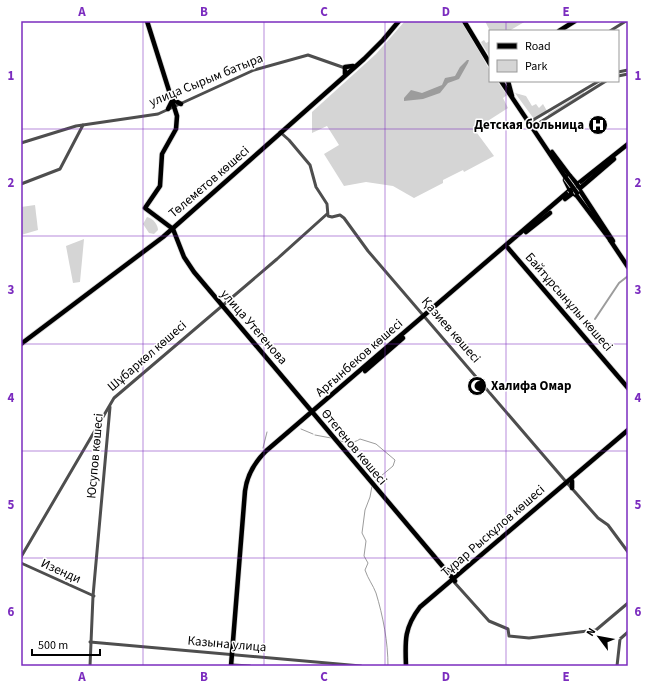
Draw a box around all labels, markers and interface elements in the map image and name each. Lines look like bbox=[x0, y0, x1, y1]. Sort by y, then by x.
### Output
text: A bbox=[77, 3, 86, 21]
text: B bbox=[200, 3, 208, 21]
text: C bbox=[320, 3, 328, 21]
text: D bbox=[442, 3, 450, 21]
text: E bbox=[562, 3, 570, 21]
legend bbox=[489, 30, 619, 82]
text: Road bbox=[525, 38, 551, 55]
street label: улица Сырым батыра bbox=[146, 49, 266, 111]
text: Park bbox=[525, 58, 547, 75]
text: 1 bbox=[8, 67, 15, 85]
text: 1 bbox=[635, 67, 642, 85]
hospital icon: Детская больница bbox=[587, 114, 609, 136]
place label: Детская больница bbox=[474, 116, 584, 134]
street label: Төлеметов көшесі bbox=[165, 142, 253, 222]
text: 2 bbox=[8, 174, 15, 192]
text: 2 bbox=[635, 174, 642, 192]
street label: Байтұрсынұлы көшесі bbox=[521, 249, 617, 355]
text: 3 bbox=[8, 281, 15, 299]
text: 3 bbox=[635, 281, 642, 299]
street label: улица Утегенова bbox=[216, 286, 292, 368]
street label: Қазиев көшесі bbox=[417, 293, 485, 367]
street label: Арғынбеков көшесі bbox=[311, 315, 407, 401]
street label: Шұбаркөл көшесі bbox=[104, 317, 190, 395]
mosque icon: Халифа Омар bbox=[466, 375, 488, 397]
place label: Халифа Омар bbox=[491, 377, 571, 395]
text: 4 bbox=[8, 389, 15, 407]
text: 4 bbox=[635, 389, 642, 407]
street label: Өтегенов көшесі bbox=[317, 405, 391, 489]
street label: Юсупов көшесі bbox=[82, 412, 108, 500]
street label: Тұрар Рыскұлов көшесі bbox=[437, 481, 549, 581]
text: 5 bbox=[8, 496, 15, 514]
text: 5 bbox=[635, 496, 642, 514]
street label: Изенди bbox=[38, 554, 84, 588]
text: 6 bbox=[8, 603, 15, 621]
text: 6 bbox=[635, 603, 642, 621]
north arrow bbox=[579, 617, 619, 657]
text: N bbox=[583, 625, 599, 639]
scale bar bbox=[32, 631, 100, 657]
street label: Казына улица bbox=[187, 632, 267, 656]
text: 500 m bbox=[38, 637, 68, 654]
text: A bbox=[77, 668, 86, 686]
text: B bbox=[200, 668, 208, 686]
text: C bbox=[320, 668, 328, 686]
text: D bbox=[442, 668, 450, 686]
text: E bbox=[562, 668, 570, 686]

